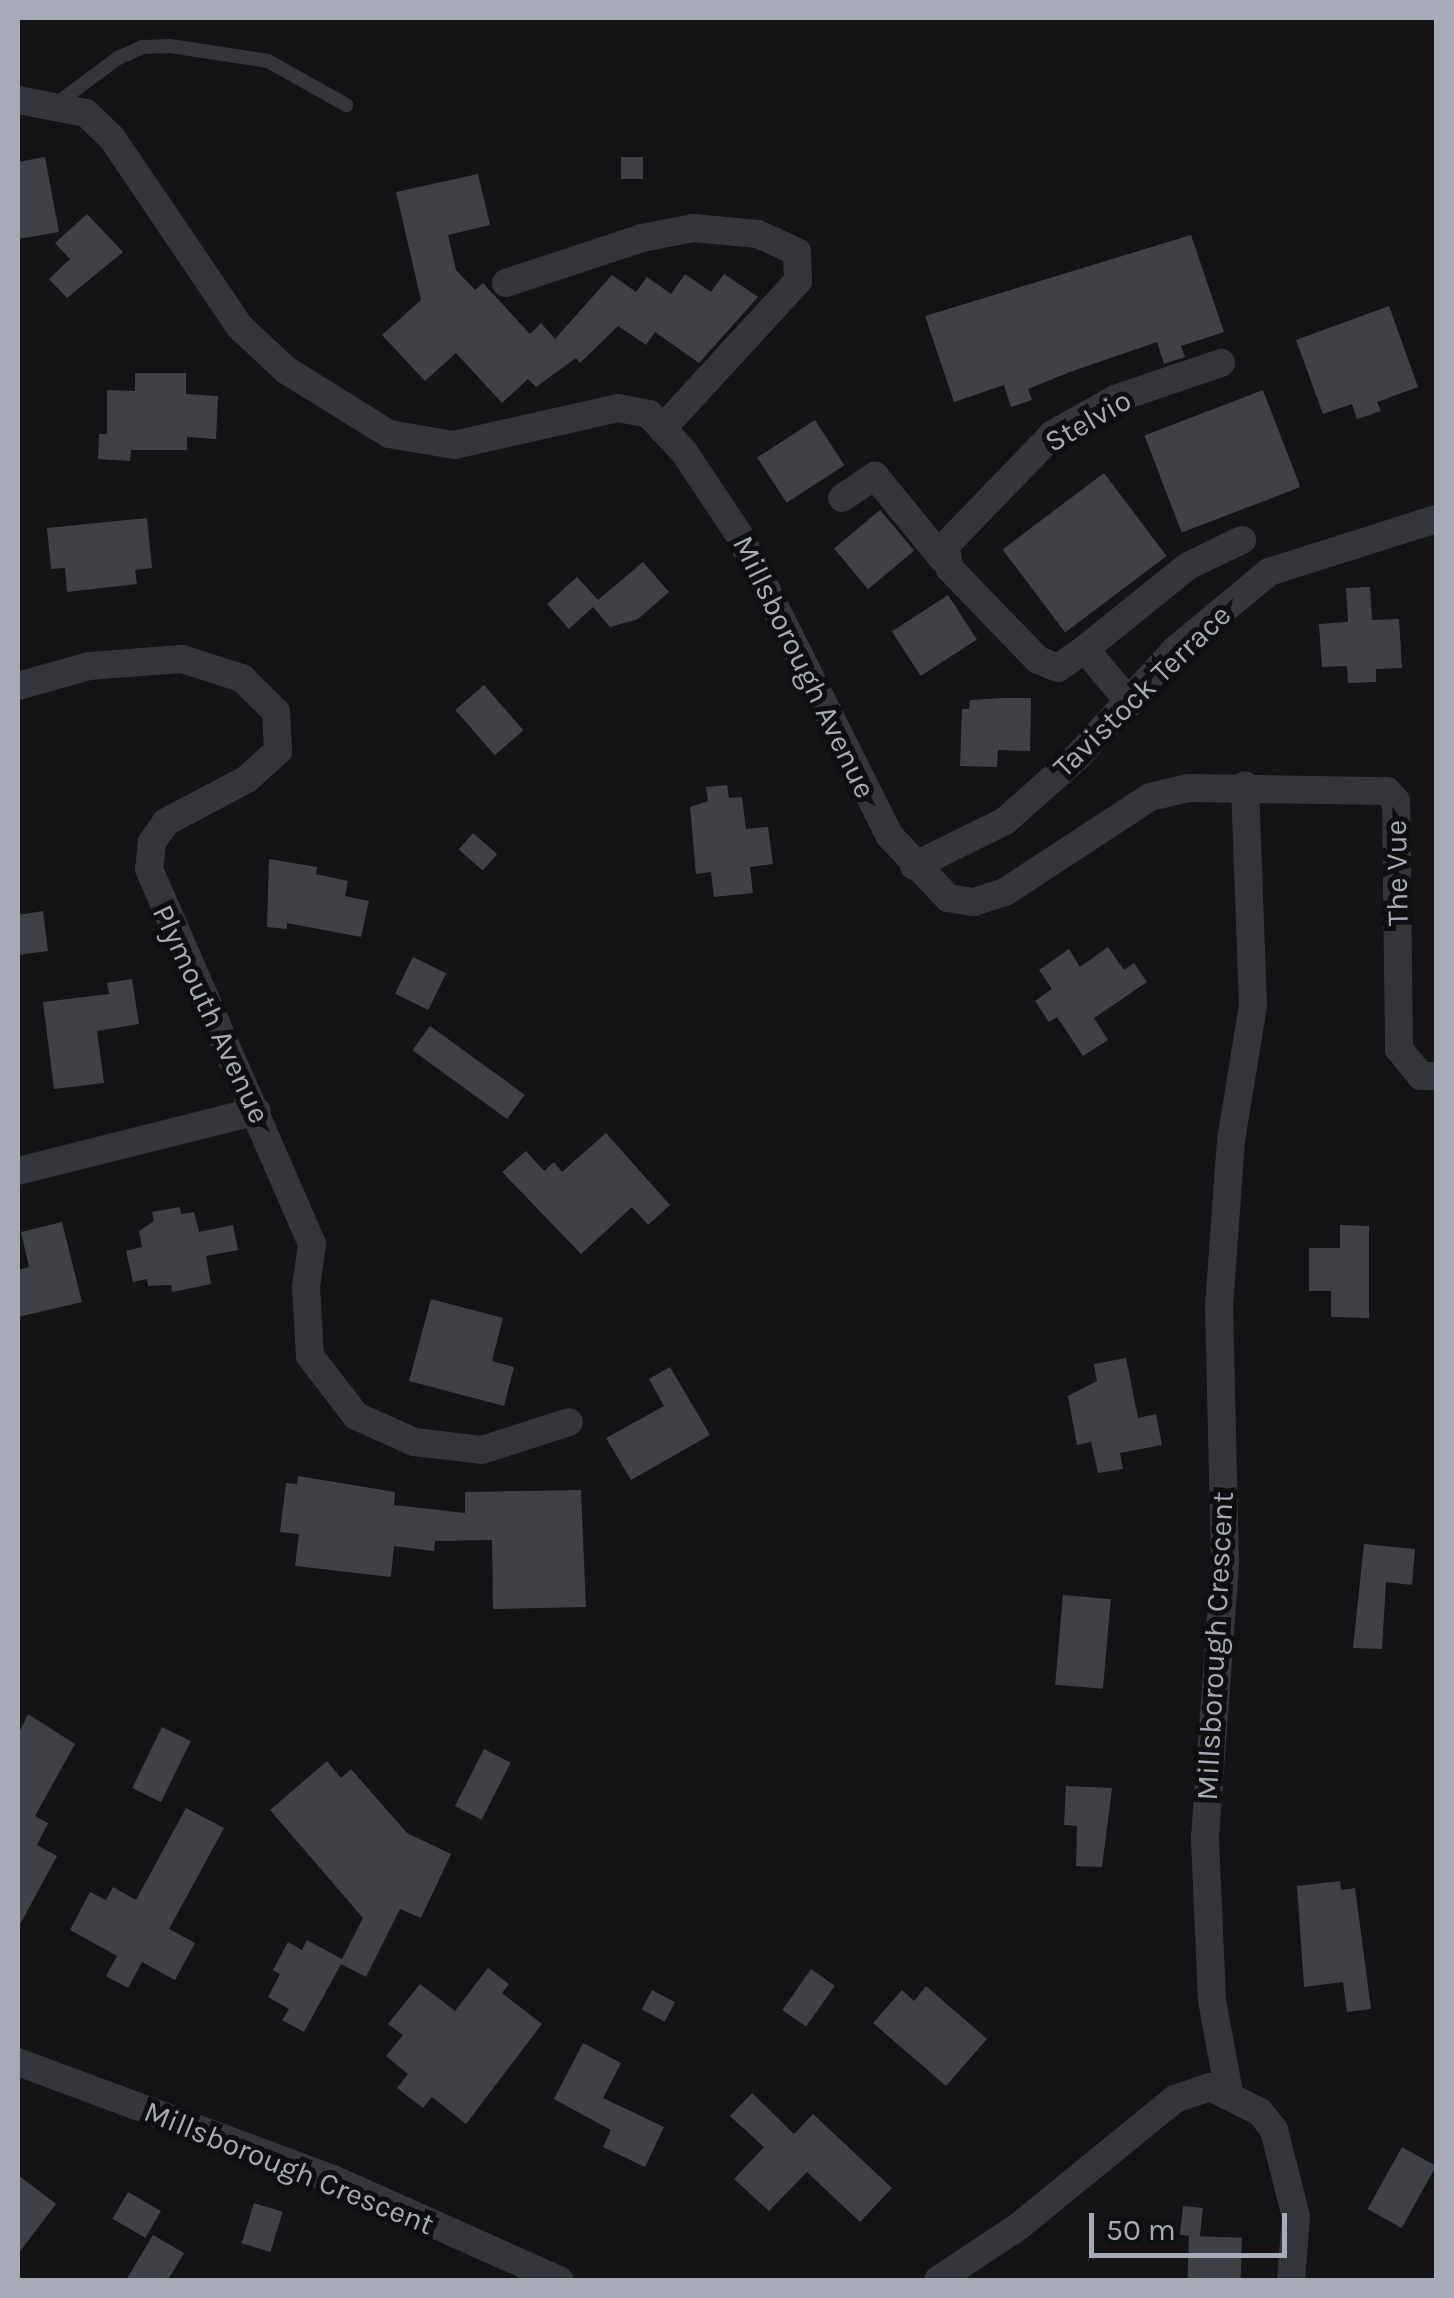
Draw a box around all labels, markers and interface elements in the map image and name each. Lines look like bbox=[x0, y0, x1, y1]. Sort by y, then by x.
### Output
street label: Stelvio bbox=[1038, 382, 1138, 460]
street label: Millsborough Avenue bbox=[725, 530, 883, 804]
street label: Tavistock Terrace bbox=[1046, 597, 1238, 785]
street label: The Vue bbox=[1378, 820, 1416, 926]
street label: Plymouth Avenue bbox=[145, 899, 277, 1129]
street label: Millsborough Crescent bbox=[1189, 1491, 1241, 1801]
street label: Millsborough Crescent bbox=[139, 2093, 439, 2243]
scale bar bbox=[1094, 2193, 1292, 2255]
text: 50 m bbox=[1106, 2212, 1176, 2248]

